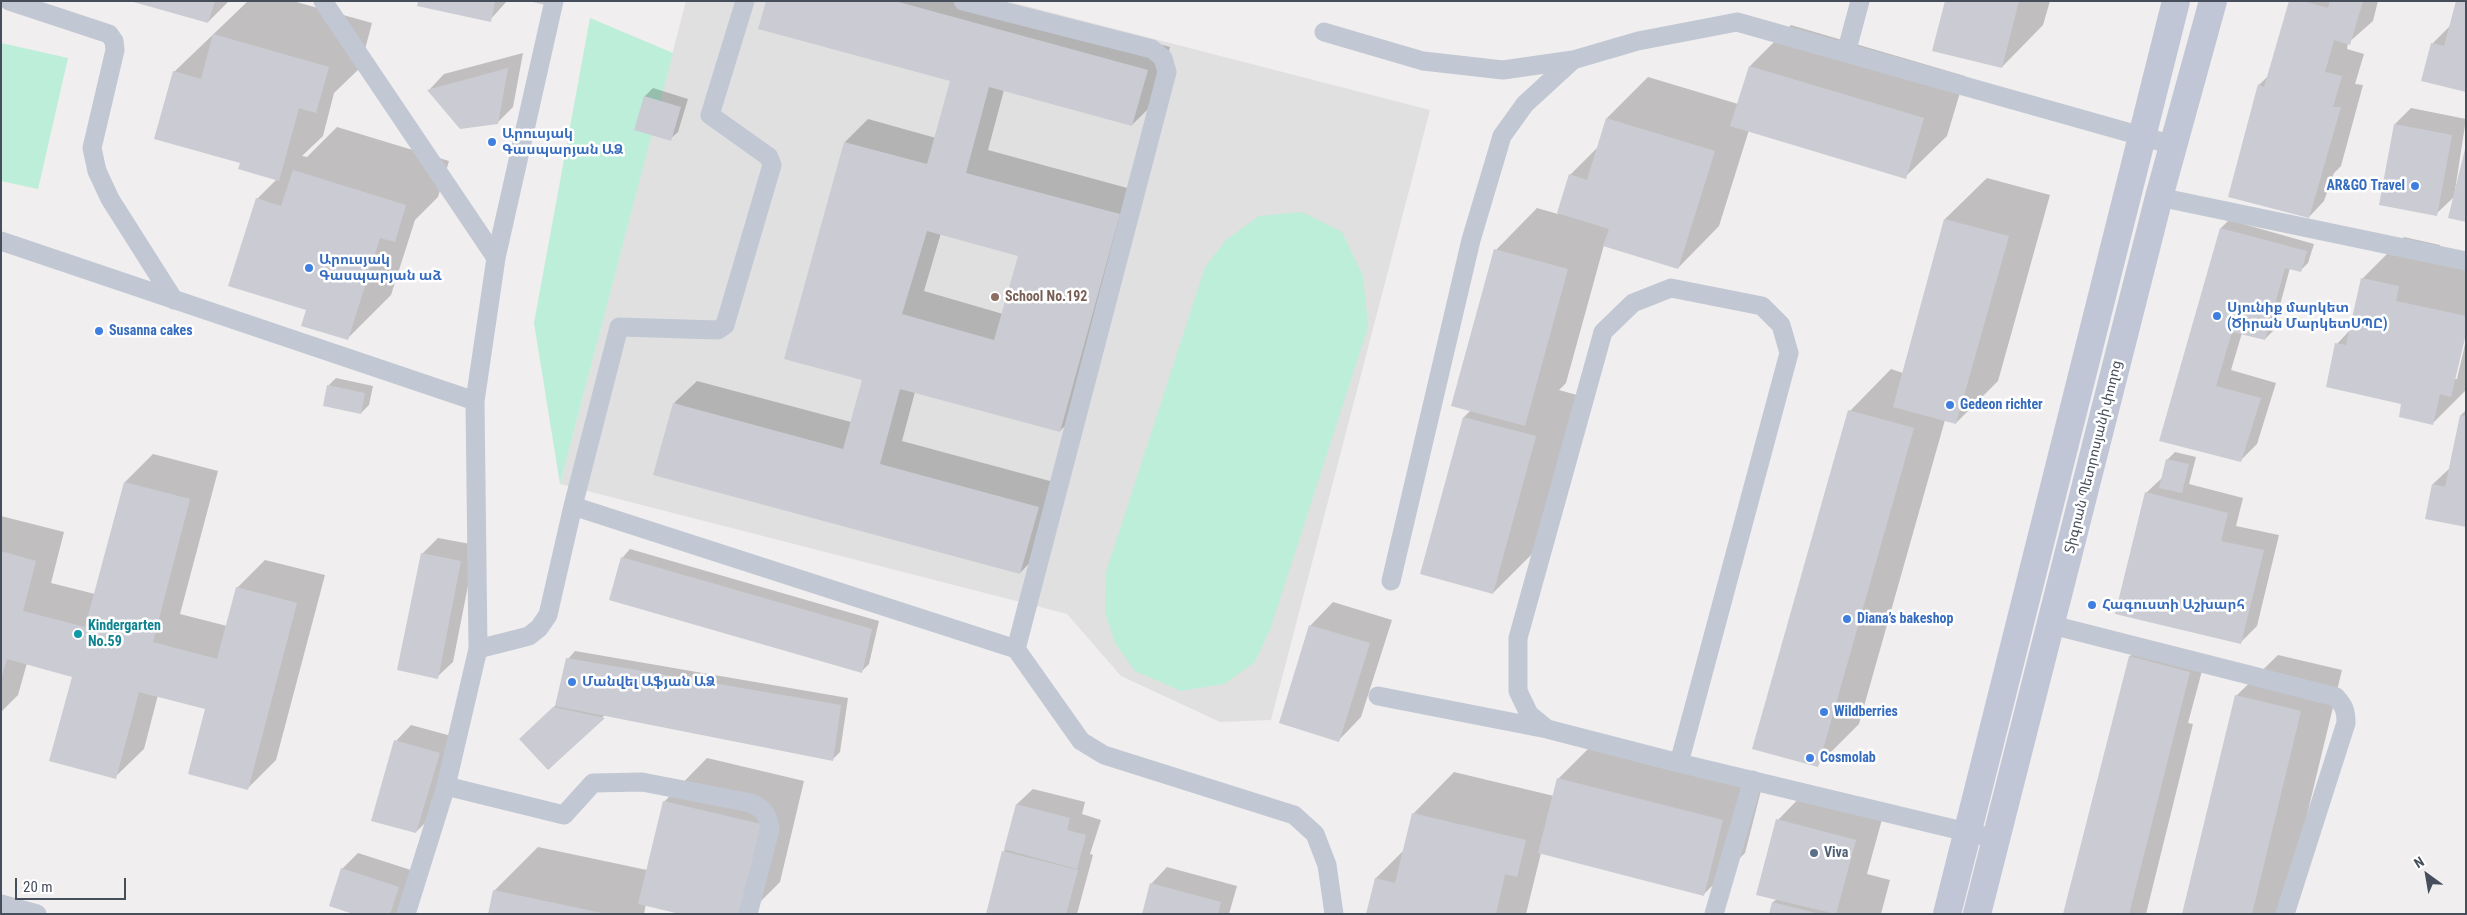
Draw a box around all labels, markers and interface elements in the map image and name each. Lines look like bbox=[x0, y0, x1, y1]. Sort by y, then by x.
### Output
place label: Արուսյակ Գասպարյան ԱՁ bbox=[502, 126, 623, 158]
marker: Արուսյակ Գասպարյան ԱՁ bbox=[486, 136, 498, 148]
place label: AR&GO Travel bbox=[2326, 178, 2405, 194]
marker: AR&GO Travel bbox=[2409, 180, 2421, 192]
place label: Արուսյակ Գասպարյան աձ bbox=[319, 252, 442, 284]
marker: Արուսյակ Գասպարյան աձ bbox=[303, 262, 315, 274]
place label: School No.192 bbox=[1005, 289, 1087, 305]
marker: School No.192 bbox=[989, 291, 1001, 303]
place label: Սյունիք մարկետ (Ծիրան ՄարկետՍՊԸ) bbox=[2227, 300, 2388, 332]
marker: Սյունիք մարկետ (Ծիրան ՄարկետՍՊԸ) bbox=[2211, 310, 2223, 322]
place label: Susanna cakes bbox=[109, 323, 193, 339]
marker: Susanna cakes bbox=[93, 325, 105, 337]
street label: Տիգրան Պետրոսյանի փողոց bbox=[2062, 359, 2126, 555]
place label: Gedeon richter bbox=[1960, 397, 2043, 413]
marker: Gedeon richter bbox=[1944, 399, 1956, 411]
place label: Հագուստի Աշխարհ bbox=[2102, 597, 2245, 613]
marker: Հագուստի Աշխարհ bbox=[2086, 599, 2098, 611]
place label: Diana’s bakeshop bbox=[1857, 611, 1953, 627]
marker: Diana’s bakeshop bbox=[1841, 613, 1853, 625]
place label: Kindergarten No.59 bbox=[88, 618, 161, 650]
marker: Kindergarten No.59 bbox=[72, 628, 84, 640]
place label: Մանվել Աֆյան ԱՁ bbox=[582, 674, 715, 690]
marker: Մանվել Աֆյան ԱՁ bbox=[566, 676, 578, 688]
place label: Wildberries bbox=[1834, 704, 1898, 720]
marker: Wildberries bbox=[1818, 706, 1830, 718]
place label: Cosmolab bbox=[1820, 750, 1876, 766]
marker: Cosmolab bbox=[1804, 752, 1816, 764]
place label: Viva bbox=[1824, 845, 1848, 861]
marker: Viva bbox=[1808, 847, 1820, 859]
north arrow bbox=[2402, 850, 2452, 900]
text: N bbox=[2411, 853, 2427, 871]
scale bar bbox=[18, 868, 129, 900]
text: 20 m bbox=[23, 878, 53, 896]

